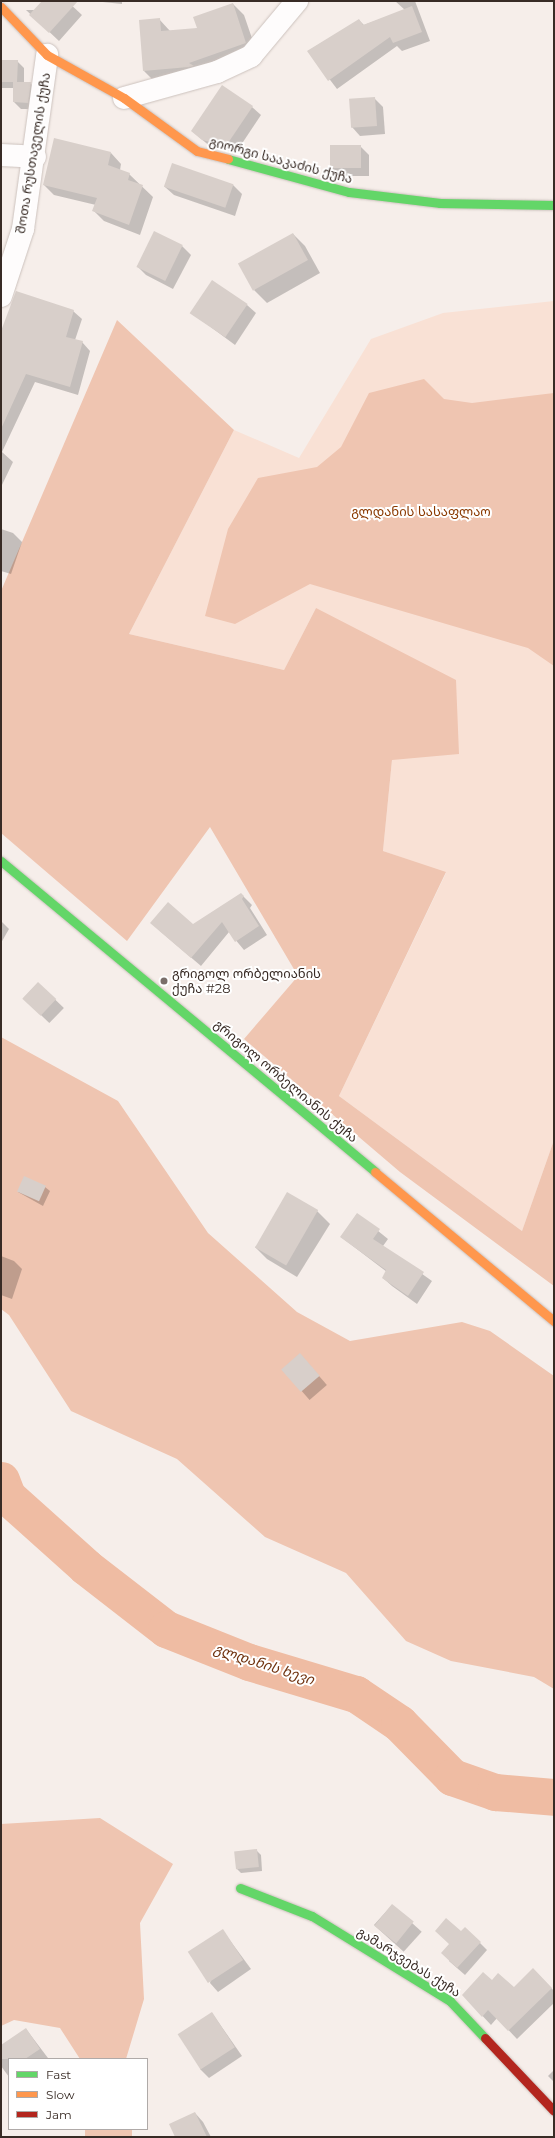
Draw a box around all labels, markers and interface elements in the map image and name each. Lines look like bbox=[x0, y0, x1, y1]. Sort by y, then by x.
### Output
street label: შოთა რუსთაველის ქუჩა bbox=[13, 71, 53, 235]
street label: გიორგი სააკაძის ქუჩა bbox=[208, 133, 354, 187]
park label: გლდანის სასაფლაო bbox=[351, 503, 491, 519]
place label: გრიგოლ ორბელიანის ქუჩა #28 bbox=[172, 966, 321, 997]
marker: გრიგოლ ორბელიანის ქუჩა #28 bbox=[159, 976, 169, 986]
street label: გრიგოლ ორბელიანის ქუჩა bbox=[211, 1016, 361, 1146]
water label: გლდანის ხევი bbox=[212, 1640, 316, 1688]
street label: გამარჯვებას ქუჩა bbox=[354, 1924, 464, 2000]
legend bbox=[8, 2058, 148, 2130]
text: Fast bbox=[46, 2067, 71, 2082]
text: Slow bbox=[46, 2087, 75, 2102]
text: Jam bbox=[46, 2107, 72, 2122]

